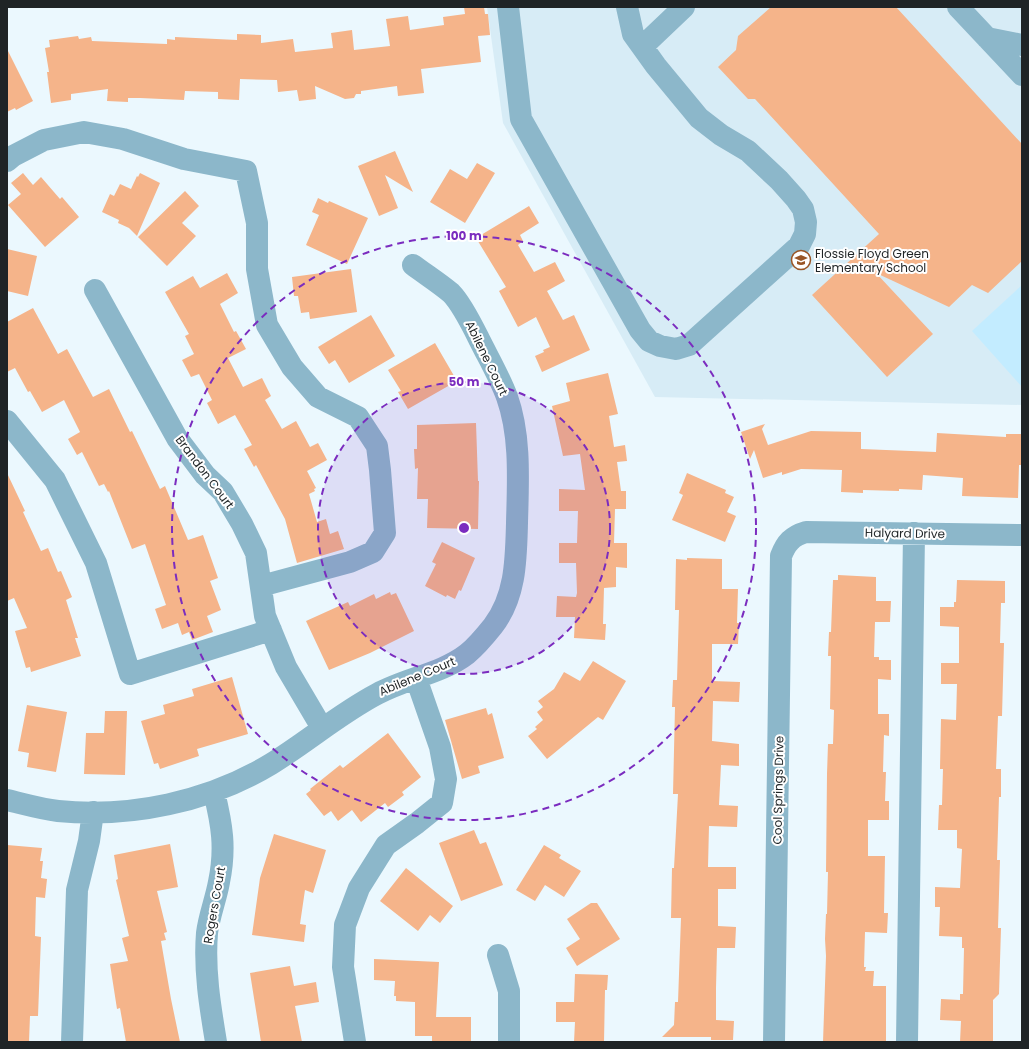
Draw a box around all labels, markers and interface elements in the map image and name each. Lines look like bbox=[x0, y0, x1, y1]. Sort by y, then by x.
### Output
text: 100 m bbox=[446, 227, 482, 244]
place label: Flossie Floyd Green Elementary School bbox=[815, 245, 929, 276]
school or university icon: Flossie Floyd Green Elementary School bbox=[790, 249, 812, 271]
street label: Abilene Court bbox=[462, 318, 512, 398]
text: 50 m bbox=[449, 373, 480, 390]
street label: Brandon Court bbox=[172, 432, 238, 512]
centre of rings bbox=[457, 521, 471, 535]
street label: Halyard Drive bbox=[865, 524, 945, 542]
street label: Abilene Court bbox=[376, 652, 458, 700]
street label: Cool Springs Drive bbox=[769, 736, 787, 844]
street label: Rogers Court bbox=[199, 865, 229, 945]

